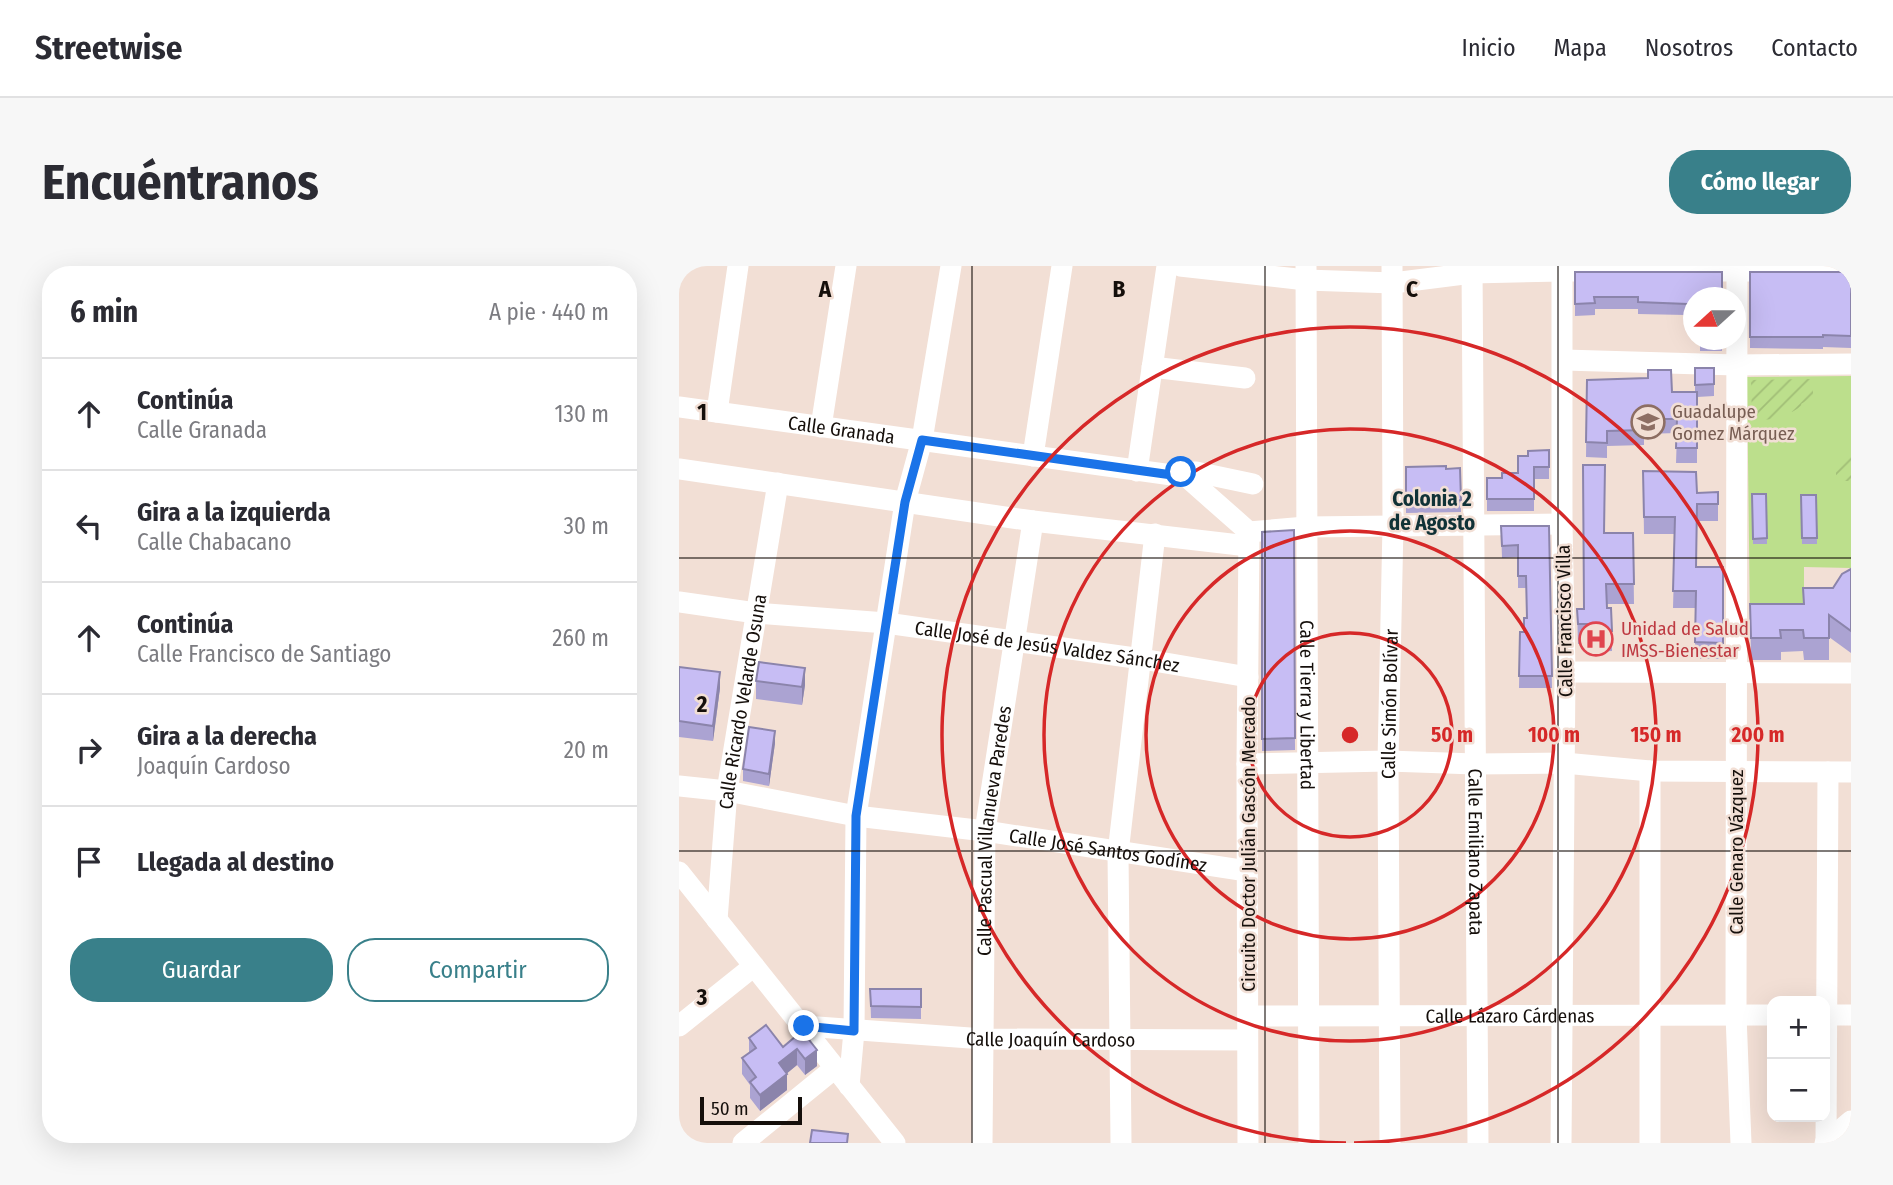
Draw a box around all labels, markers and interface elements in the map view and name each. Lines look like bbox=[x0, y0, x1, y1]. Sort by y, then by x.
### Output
text: Streetwise bbox=[35, 28, 182, 68]
text: Inicio bbox=[1462, 34, 1516, 62]
text: Mapa bbox=[1554, 34, 1607, 62]
text: Nosotros bbox=[1645, 34, 1733, 62]
text: Contacto bbox=[1771, 34, 1858, 62]
button: Cómo llegar bbox=[1669, 150, 1851, 214]
text: Encuéntranos bbox=[42, 153, 319, 212]
text: A bbox=[818, 275, 832, 303]
text: B bbox=[1113, 275, 1126, 303]
text: C bbox=[1406, 275, 1418, 303]
north arrow bbox=[1683, 287, 1746, 350]
text: 6 min bbox=[70, 294, 138, 330]
text: A pie · 440 m bbox=[489, 298, 609, 326]
text: Continúa bbox=[137, 385, 234, 416]
icon: ahead bbox=[70, 395, 108, 433]
text: 1 bbox=[697, 398, 707, 426]
text: 130 m bbox=[555, 400, 609, 428]
place label: Guadalupe Gomez Márquez bbox=[1672, 400, 1795, 445]
school or university icon: Guadalupe Gomez Márquez bbox=[1629, 403, 1667, 441]
street label: Calle Granada bbox=[787, 411, 896, 449]
text: Calle Granada bbox=[137, 416, 267, 444]
route start bbox=[1165, 456, 1196, 487]
district label: Colonia 2 de Agosto bbox=[1389, 486, 1475, 536]
text: Gira a la izquierda bbox=[137, 497, 331, 528]
icon: left bbox=[70, 507, 108, 545]
text: 30 m bbox=[564, 512, 609, 540]
text: Calle Chabacano bbox=[137, 528, 292, 556]
street label: Calle Francisco Villa bbox=[1552, 545, 1577, 697]
street label: Calle Ricardo Velarde Osuna bbox=[715, 592, 771, 810]
text: Continúa bbox=[137, 609, 234, 640]
street label: Calle José de Jesús Valdez Sánchez bbox=[913, 616, 1182, 677]
place label: Unidad de Salud IMSS-Bienestar bbox=[1621, 617, 1749, 662]
icon: ahead bbox=[70, 619, 108, 657]
street label: Calle Tierra y Libertad bbox=[1295, 620, 1319, 790]
hospital icon: Unidad de Salud IMSS-Bienestar bbox=[1577, 620, 1615, 658]
text: 260 m bbox=[552, 624, 609, 652]
street label: Calle Simón Bolívar bbox=[1377, 628, 1403, 779]
text: Calle Francisco de Santiago bbox=[137, 640, 391, 668]
text: 2 bbox=[696, 690, 708, 718]
street label: Circuito Doctor Julián Gascón Mercado bbox=[1237, 696, 1260, 992]
street label: Calle Pascual Villanueva Paredes bbox=[973, 704, 1016, 956]
text: Gira a la derecha bbox=[137, 721, 317, 752]
text: 50 m bbox=[1431, 722, 1473, 748]
text: 100 m bbox=[1528, 722, 1580, 748]
text: 150 m bbox=[1630, 722, 1682, 748]
text: 200 m bbox=[1730, 722, 1785, 748]
centre of rings bbox=[1338, 723, 1362, 747]
icon: right bbox=[70, 731, 108, 769]
text: 20 m bbox=[564, 736, 609, 764]
text: Joaquín Cardoso bbox=[137, 752, 291, 780]
street label: Calle Emiliano Zapata bbox=[1463, 768, 1488, 935]
street label: Calle Genaro Vázquez bbox=[1725, 769, 1748, 935]
street label: Calle José Santos Godínez bbox=[1007, 824, 1209, 877]
icon: arrive bbox=[70, 843, 108, 881]
text: Llegada al destino bbox=[137, 847, 334, 878]
button: Guardar bbox=[70, 938, 333, 1002]
button: Compartir bbox=[347, 938, 609, 1002]
text: 3 bbox=[696, 983, 708, 1011]
map controls bbox=[1767, 996, 1830, 1122]
button: + bbox=[1767, 996, 1830, 1059]
street label: Calle Lázaro Cárdenas bbox=[1425, 1004, 1595, 1028]
route end bbox=[788, 1010, 819, 1041]
street label: Calle Joaquín Cardoso bbox=[965, 1027, 1135, 1052]
button: − bbox=[1767, 1059, 1830, 1122]
scale bar bbox=[700, 1094, 801, 1126]
text: 50 m bbox=[711, 1097, 749, 1120]

